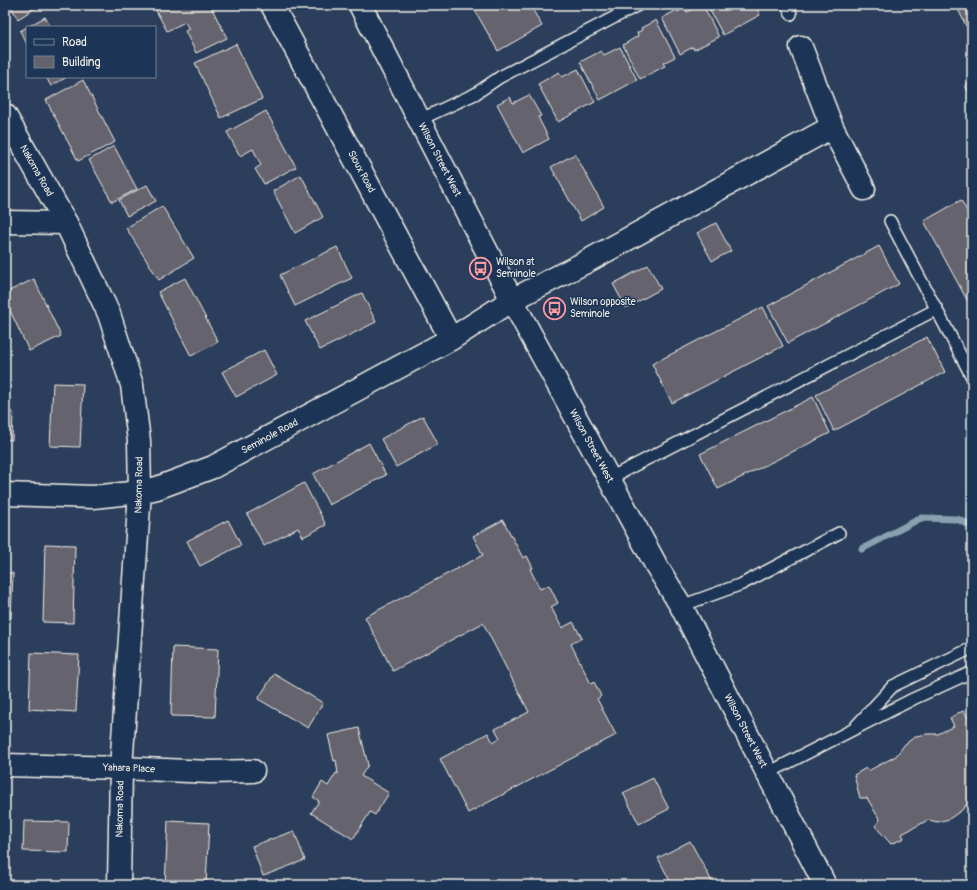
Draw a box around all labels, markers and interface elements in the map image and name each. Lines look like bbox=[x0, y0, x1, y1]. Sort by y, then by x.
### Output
legend bbox=[26, 26, 156, 78]
text: Road bbox=[62, 35, 87, 50]
text: Building bbox=[62, 55, 101, 70]
street label: Wilson Street West bbox=[416, 121, 464, 200]
street label: Nakoma Road bbox=[17, 143, 56, 199]
street label: Sioux Road bbox=[345, 149, 377, 195]
bus stop icon: Wilson at Seminole bbox=[467, 255, 493, 281]
place label: Wilson at Seminole bbox=[496, 256, 536, 280]
bus stop icon: Wilson opposite Seminole bbox=[542, 295, 568, 321]
place label: Wilson opposite Seminole bbox=[570, 296, 636, 320]
street label: Wilson Street West bbox=[567, 407, 617, 486]
street label: Seminole Road bbox=[239, 416, 300, 457]
street label: Nakoma Road bbox=[133, 456, 145, 514]
street label: Wilson Street West bbox=[721, 692, 770, 771]
street label: Yahara Place bbox=[102, 762, 155, 776]
street label: Nakoma Road bbox=[114, 780, 126, 838]

